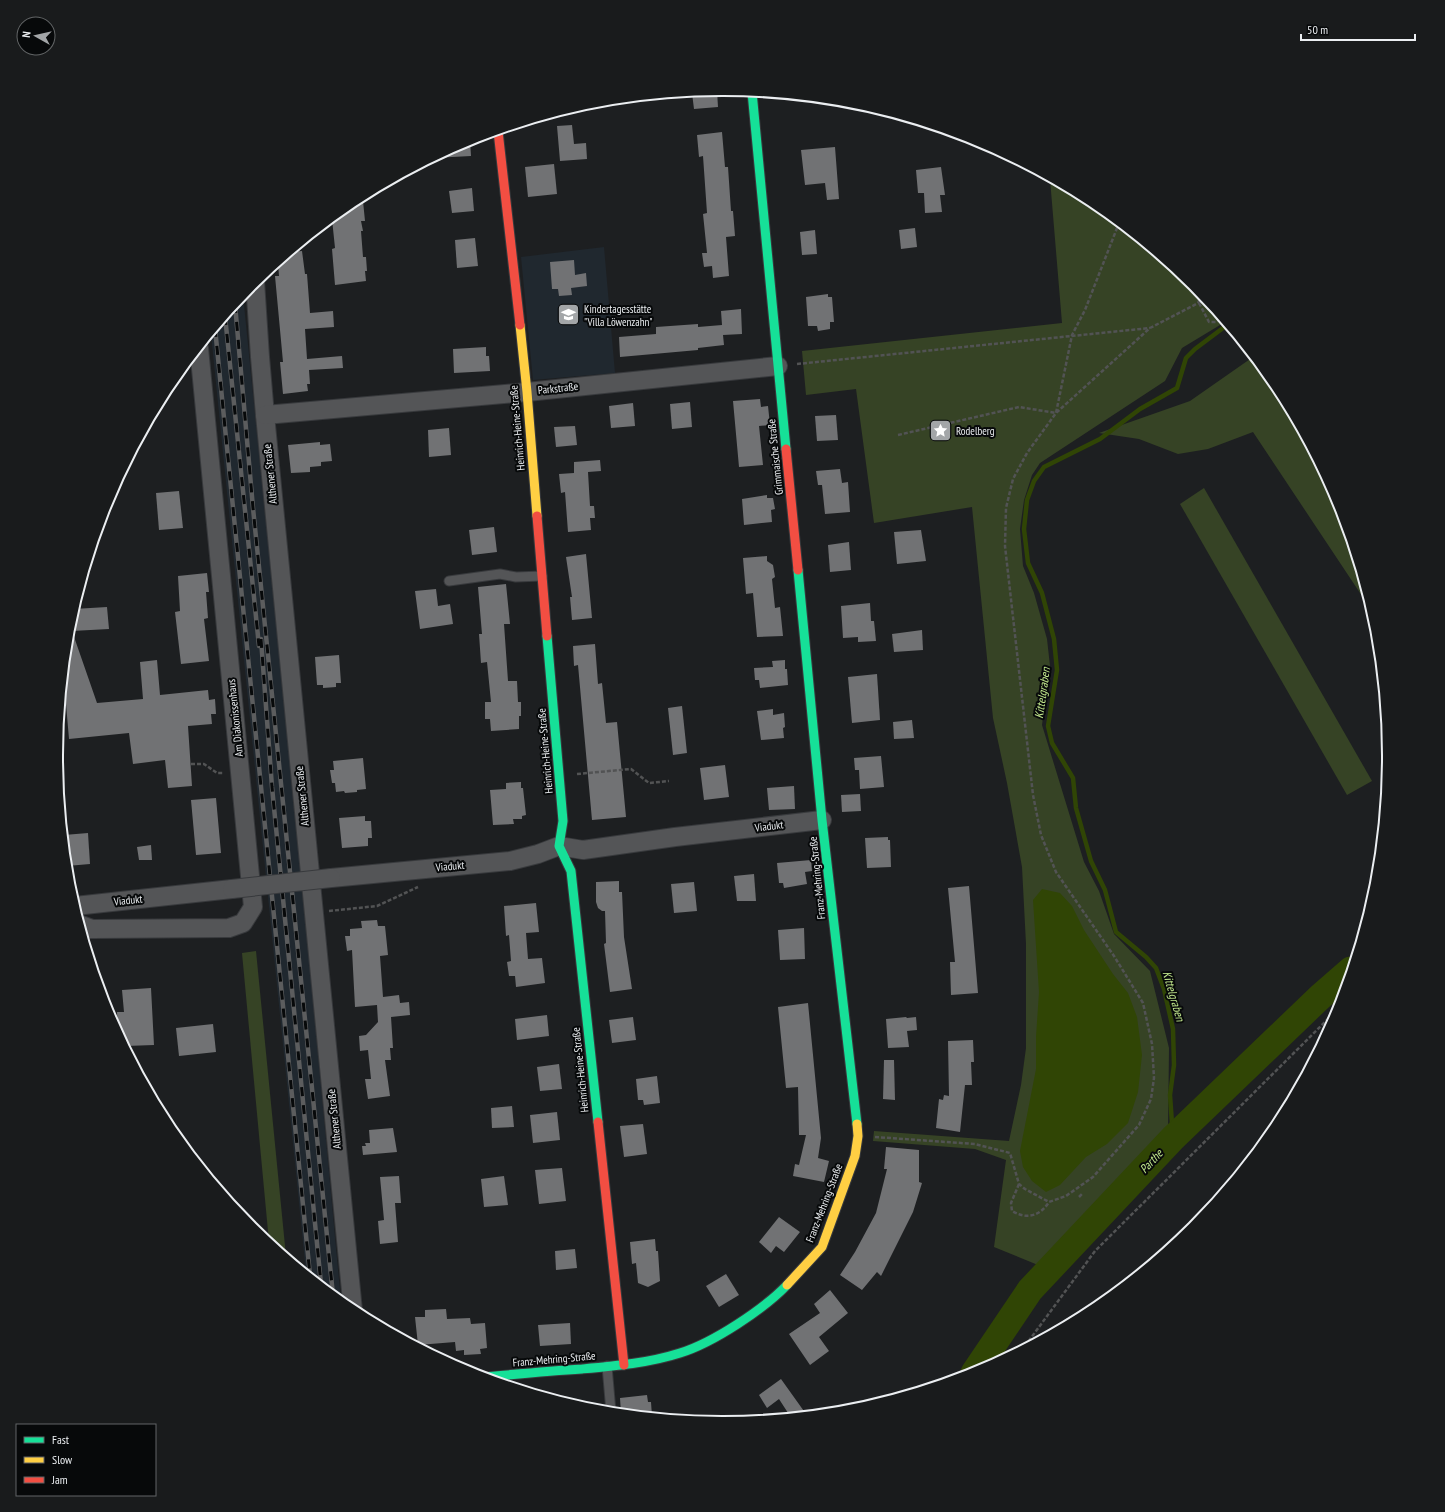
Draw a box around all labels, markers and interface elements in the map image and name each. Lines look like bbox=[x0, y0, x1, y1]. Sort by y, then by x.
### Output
north arrow bbox=[16, 16, 56, 56]
scale bar bbox=[1301, 16, 1415, 42]
text: 50 m bbox=[1307, 22, 1328, 37]
text: N bbox=[19, 31, 33, 39]
school or university icon: Kindertagesstätte "Villa Löwenzahn" bbox=[555, 302, 581, 328]
place label: Kindertagesstätte "Villa Löwenzahn" bbox=[584, 302, 653, 329]
street label: Parkstraße bbox=[537, 379, 579, 397]
street label: Heinrich-Heine-Straße bbox=[506, 384, 528, 471]
street label: Grimmaische Straße bbox=[764, 418, 786, 496]
place icon: Rodelberg bbox=[928, 418, 954, 444]
place label: Rodelberg bbox=[956, 424, 995, 438]
street label: Althener Straße bbox=[260, 443, 280, 505]
water label: Kittelgraben bbox=[1031, 666, 1053, 720]
street label: Am Diakonissenhaus bbox=[224, 678, 246, 757]
street label: Heinrich-Heine-Straße bbox=[534, 707, 556, 794]
street label: Althener Straße bbox=[292, 765, 312, 827]
street label: Viadukt bbox=[753, 817, 784, 835]
street label: Franz-Mehring-Straße bbox=[806, 835, 828, 920]
street label: Viadukt bbox=[434, 858, 465, 874]
street label: Viadukt bbox=[112, 892, 143, 909]
water label: Kittelgraben bbox=[1160, 969, 1189, 1024]
street label: Heinrich-Heine-Straße bbox=[569, 1026, 591, 1113]
street label: Althener Straße bbox=[324, 1088, 344, 1150]
water label: Parthe bbox=[1136, 1145, 1166, 1176]
street label: Franz-Mehring-Straße bbox=[803, 1161, 846, 1244]
street label: Franz-Mehring-Straße bbox=[512, 1348, 597, 1370]
legend bbox=[16, 1424, 156, 1496]
text: Fast bbox=[52, 1432, 70, 1447]
text: Slow bbox=[52, 1452, 73, 1467]
text: Jam bbox=[51, 1472, 68, 1487]

